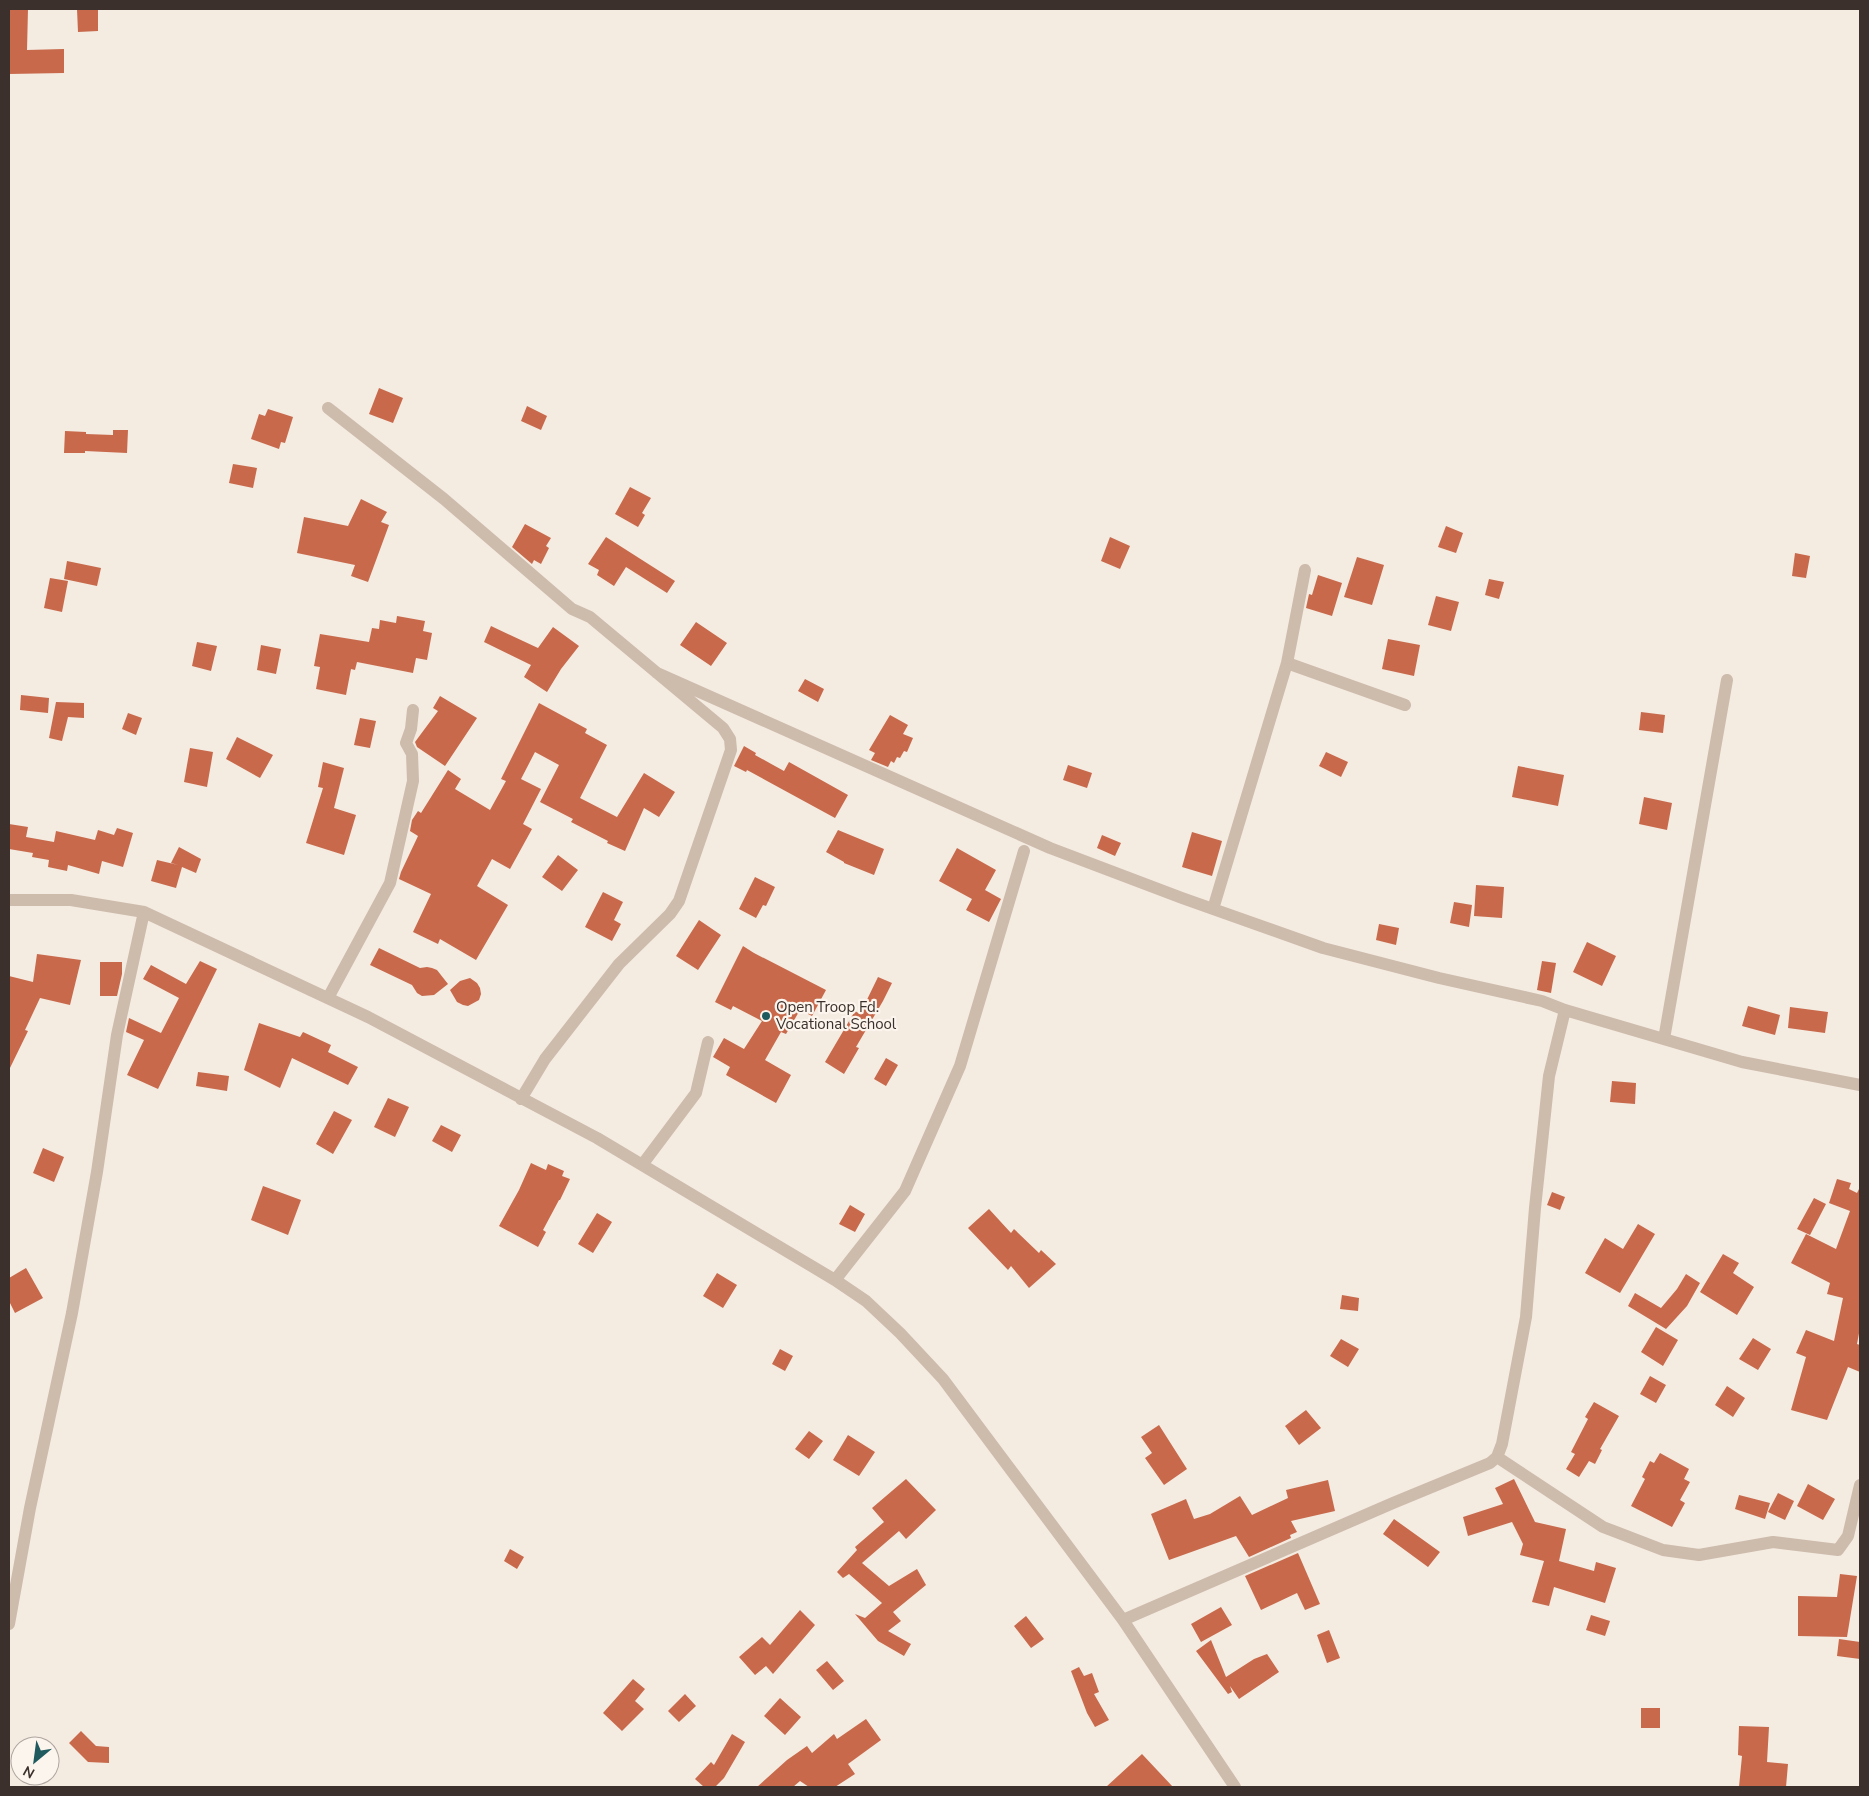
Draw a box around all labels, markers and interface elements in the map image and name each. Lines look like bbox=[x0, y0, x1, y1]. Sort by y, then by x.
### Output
place label: Open Troop Fd. Vocational School bbox=[775, 997, 897, 1034]
marker: Open Troop Fd. Vocational School bbox=[760, 1010, 772, 1022]
north arrow bbox=[10, 1736, 60, 1786]
text: N bbox=[20, 1761, 38, 1783]

